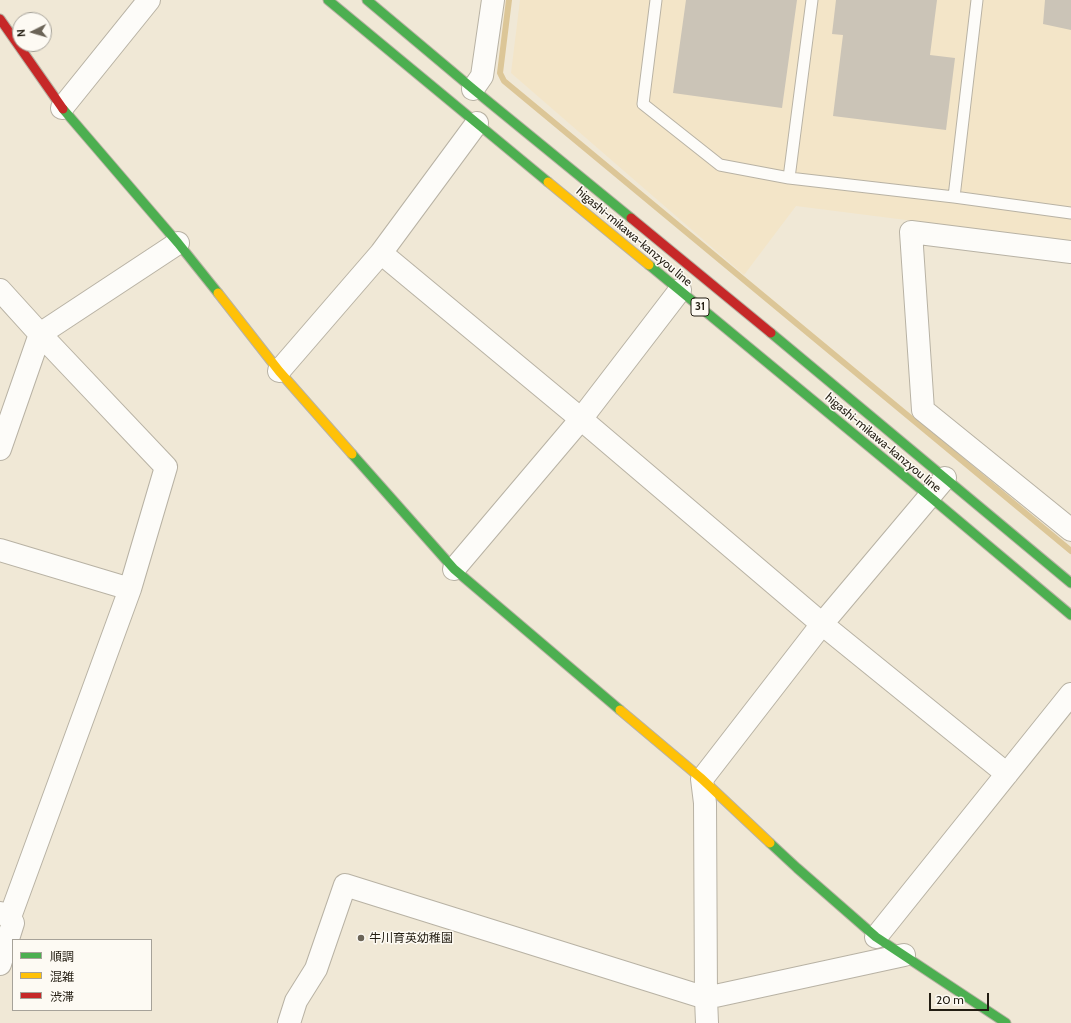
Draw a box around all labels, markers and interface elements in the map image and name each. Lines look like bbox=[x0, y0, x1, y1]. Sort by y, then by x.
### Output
north arrow bbox=[12, 12, 52, 52]
text: N bbox=[14, 28, 28, 37]
street label: higashi-mikawa-kanzyou line bbox=[573, 184, 695, 290]
road number: 31 bbox=[691, 298, 709, 316]
street label: higashi-mikawa-kanzyou line bbox=[822, 390, 944, 496]
place label: 牛川育英幼稚園 bbox=[369, 931, 453, 945]
marker: 牛川育英幼稚園 bbox=[356, 933, 366, 943]
legend bbox=[12, 939, 152, 1011]
text: 順調 bbox=[50, 949, 74, 964]
text: 混雑 bbox=[50, 969, 74, 984]
scale bar bbox=[931, 985, 991, 1011]
text: 渋滞 bbox=[50, 989, 74, 1004]
text: 20 m bbox=[936, 992, 964, 1007]

